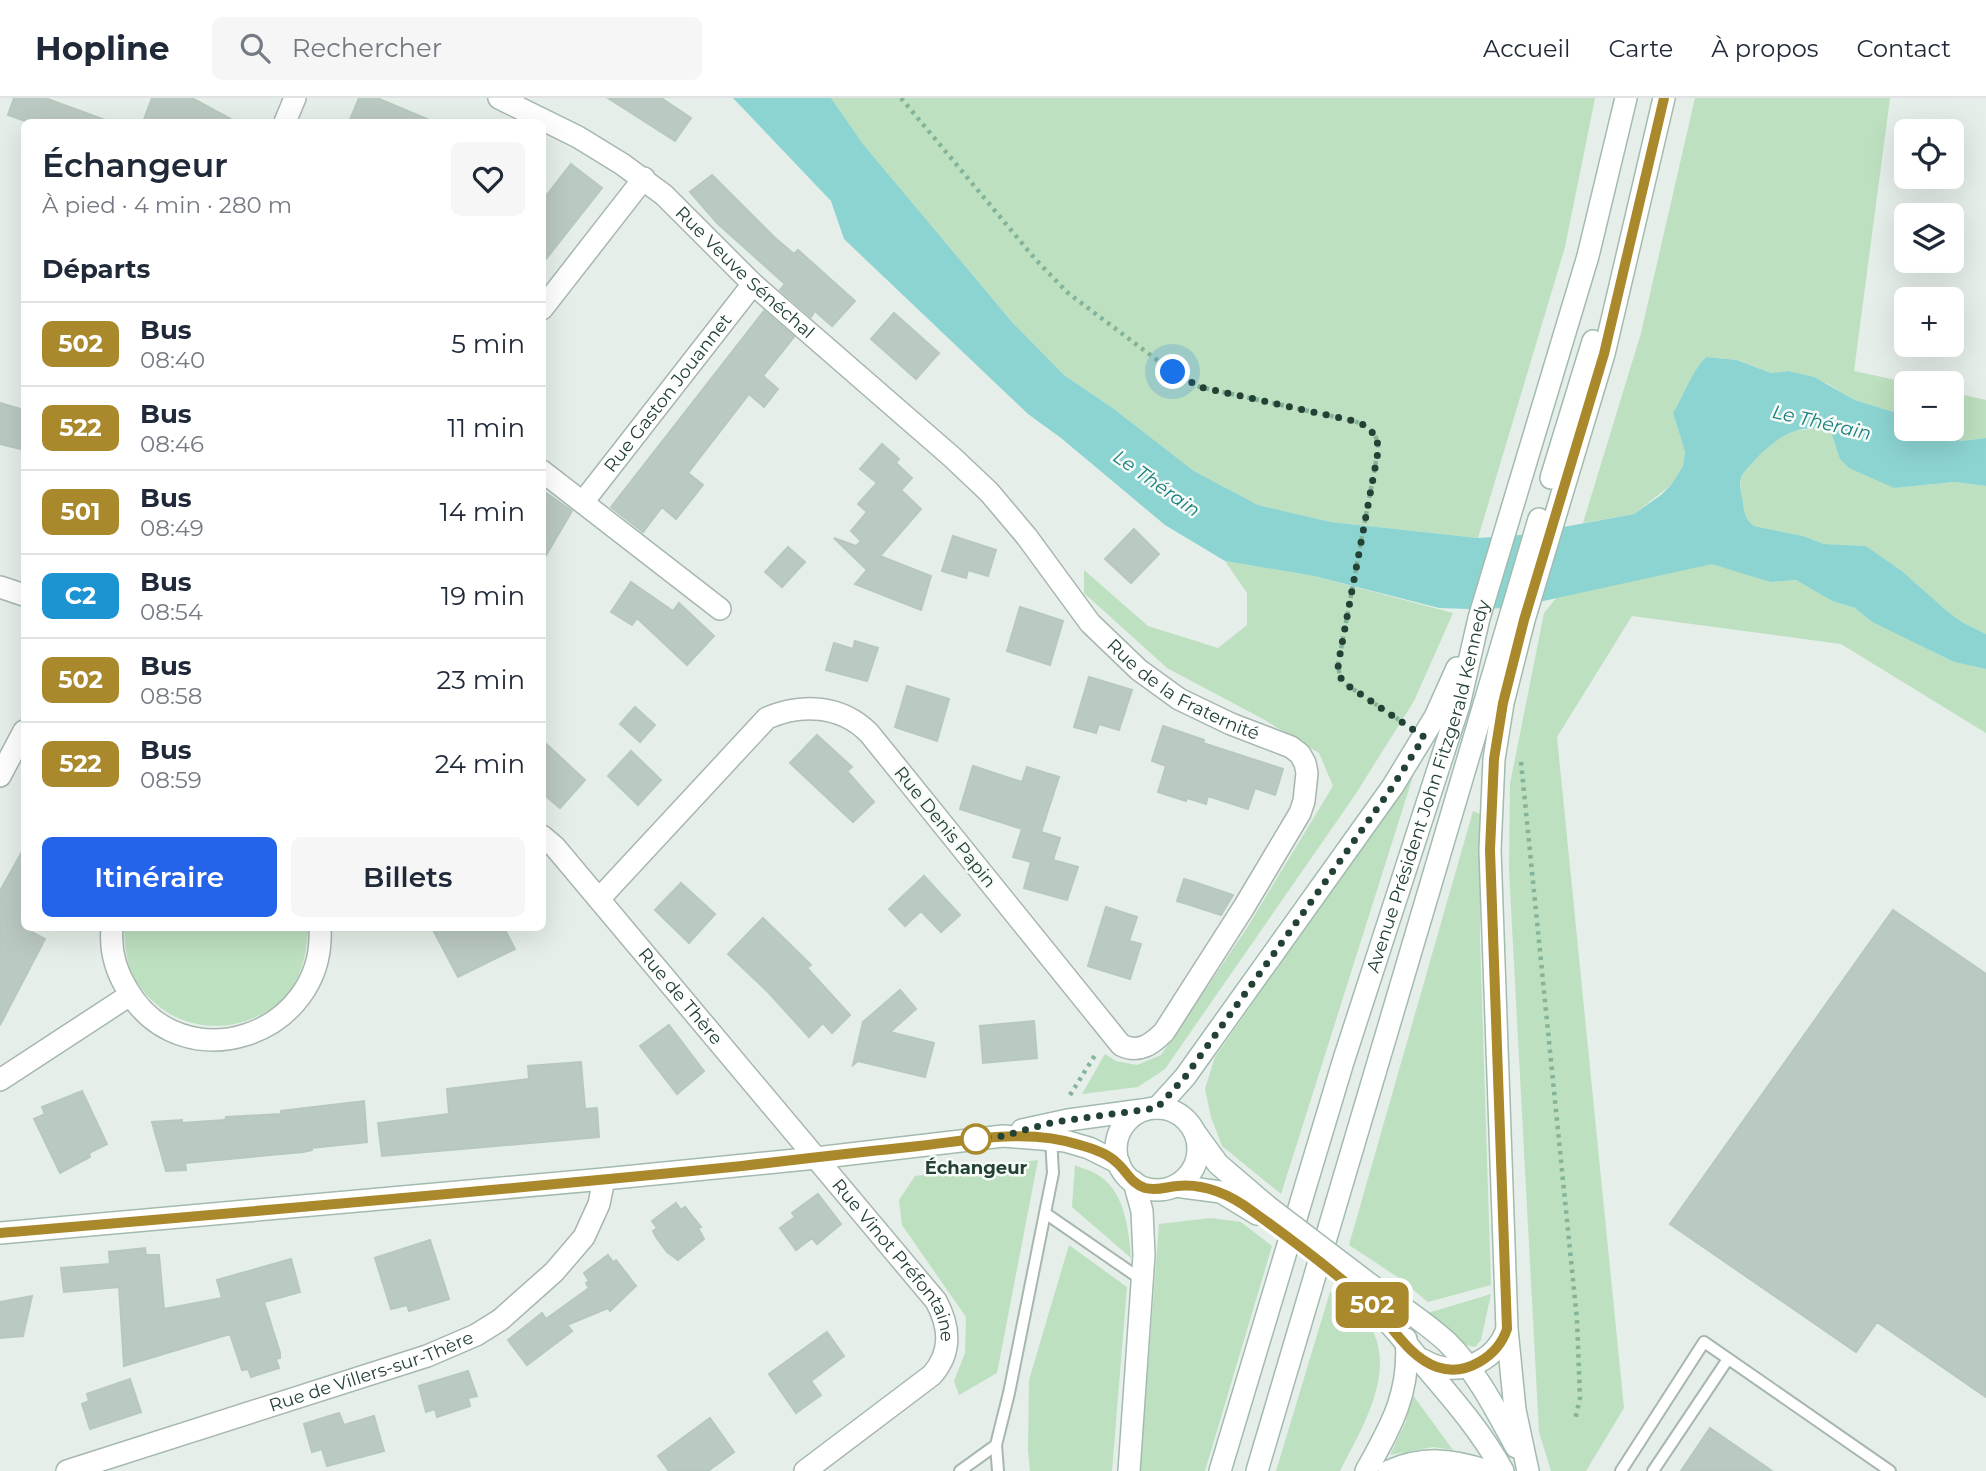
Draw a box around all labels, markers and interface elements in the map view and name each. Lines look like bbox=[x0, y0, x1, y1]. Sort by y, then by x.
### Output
search box bbox=[212, 17, 702, 80]
text: Hopline bbox=[35, 28, 170, 68]
icon: search bbox=[236, 29, 274, 67]
text: Rechercher bbox=[292, 32, 442, 64]
text: Accueil bbox=[1483, 34, 1570, 63]
text: Carte bbox=[1608, 34, 1673, 63]
text: À propos bbox=[1711, 34, 1818, 63]
text: Contact bbox=[1856, 34, 1951, 63]
map controls bbox=[1894, 119, 1964, 441]
button: locate bbox=[1894, 119, 1964, 189]
button: heart bbox=[451, 142, 525, 216]
text: Échangeur bbox=[42, 145, 228, 185]
text: À pied · 4 min · 280 m bbox=[42, 191, 292, 219]
street label: Rue Veuve Sénéchal bbox=[671, 202, 819, 343]
button: layers bbox=[1894, 203, 1964, 273]
text: Départs bbox=[42, 253, 150, 285]
button: + bbox=[1894, 287, 1964, 357]
street label: Rue Gaston Jouannet bbox=[599, 310, 736, 477]
text: Bus bbox=[140, 314, 192, 346]
text: 5 min bbox=[451, 328, 525, 360]
text: 502 bbox=[58, 329, 103, 358]
text: 08:40 bbox=[140, 346, 205, 374]
your location bbox=[1155, 354, 1190, 389]
button: − bbox=[1894, 371, 1964, 441]
text: Bus bbox=[140, 398, 192, 430]
water label: Le Thérain bbox=[1770, 400, 1874, 445]
text: 11 min bbox=[447, 412, 525, 444]
text: 522 bbox=[59, 413, 102, 442]
text: 08:46 bbox=[140, 430, 204, 458]
water label: Le Thérain bbox=[1109, 445, 1205, 522]
text: Bus bbox=[140, 482, 192, 514]
text: 14 min bbox=[439, 496, 525, 528]
text: 501 bbox=[61, 497, 100, 526]
text: 08:49 bbox=[140, 514, 204, 542]
text: Bus bbox=[140, 566, 192, 598]
text: 19 min bbox=[441, 580, 525, 612]
text: C2 bbox=[65, 581, 96, 610]
street label: Avenue Président John Fitzgerald Kennedy bbox=[1362, 597, 1495, 975]
text: 08:54 bbox=[140, 598, 203, 626]
street label: Rue de la Fraternité bbox=[1102, 634, 1263, 745]
text: Bus bbox=[140, 650, 192, 682]
text: 23 min bbox=[437, 664, 525, 696]
text: 502 bbox=[58, 665, 103, 694]
text: 08:58 bbox=[140, 682, 202, 710]
text: Bus bbox=[140, 734, 192, 766]
text: 24 min bbox=[435, 748, 525, 780]
text: 522 bbox=[59, 749, 102, 778]
street label: Rue Denis Papin bbox=[889, 762, 1001, 892]
text: 08:59 bbox=[140, 766, 202, 794]
button: Itinéraire bbox=[42, 837, 277, 917]
button: Billets bbox=[291, 837, 525, 917]
street label: Rue de Thère bbox=[633, 943, 727, 1049]
marker: Échangeur bbox=[961, 1124, 991, 1154]
place label: Échangeur bbox=[925, 1157, 1028, 1179]
street label: Rue Vinot Préfontaine bbox=[827, 1174, 958, 1342]
line badge: 502 bbox=[1332, 1282, 1412, 1328]
text: 502 bbox=[1350, 1290, 1394, 1319]
street label: Rue de Villers-sur-Thère bbox=[266, 1326, 477, 1417]

